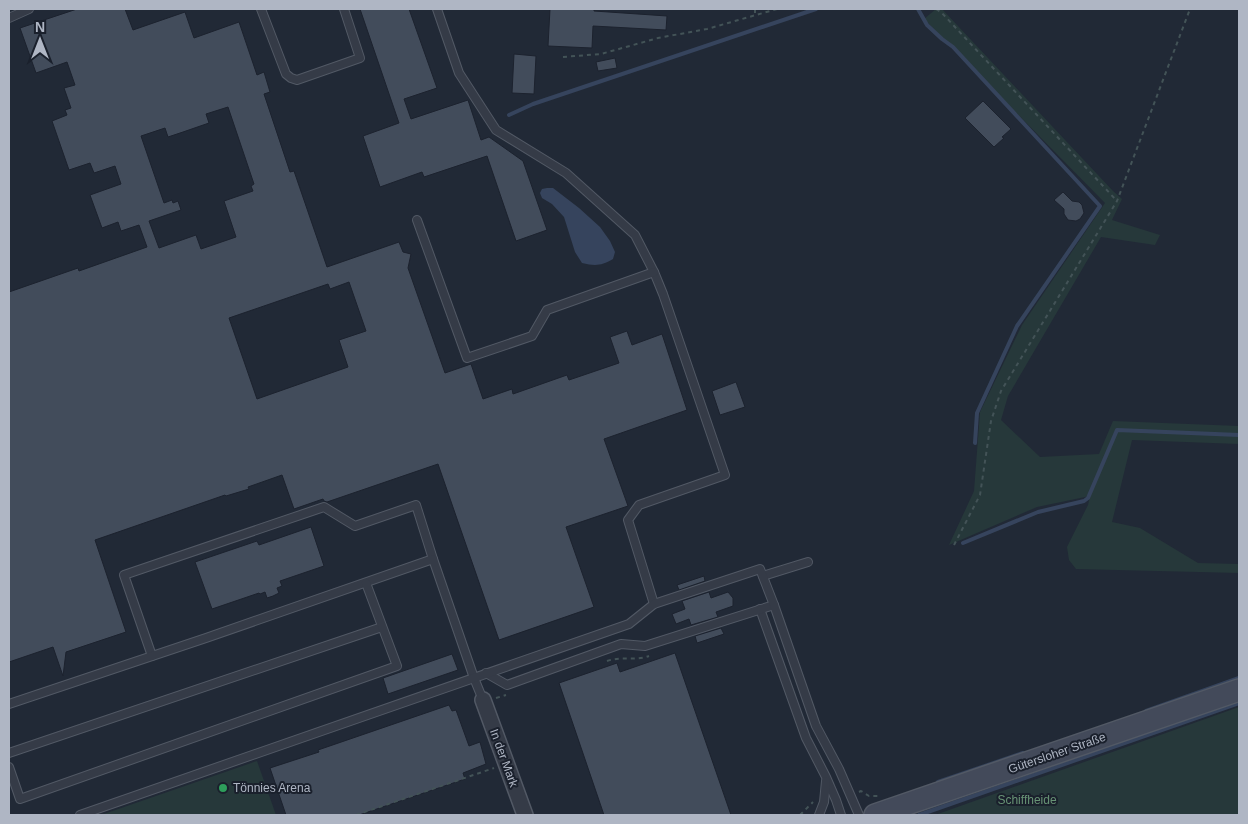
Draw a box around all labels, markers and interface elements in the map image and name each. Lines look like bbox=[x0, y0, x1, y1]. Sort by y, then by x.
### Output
north arrow bbox=[15, 15, 65, 65]
text: N bbox=[35, 19, 45, 35]
street label: In der Mark bbox=[487, 727, 521, 790]
street label: Gütersloher Straße bbox=[1006, 730, 1108, 776]
place label: Tönnies Arena bbox=[233, 781, 311, 795]
marker: Tönnies Arena bbox=[217, 782, 229, 794]
park label: Schiffheide bbox=[997, 793, 1057, 807]

